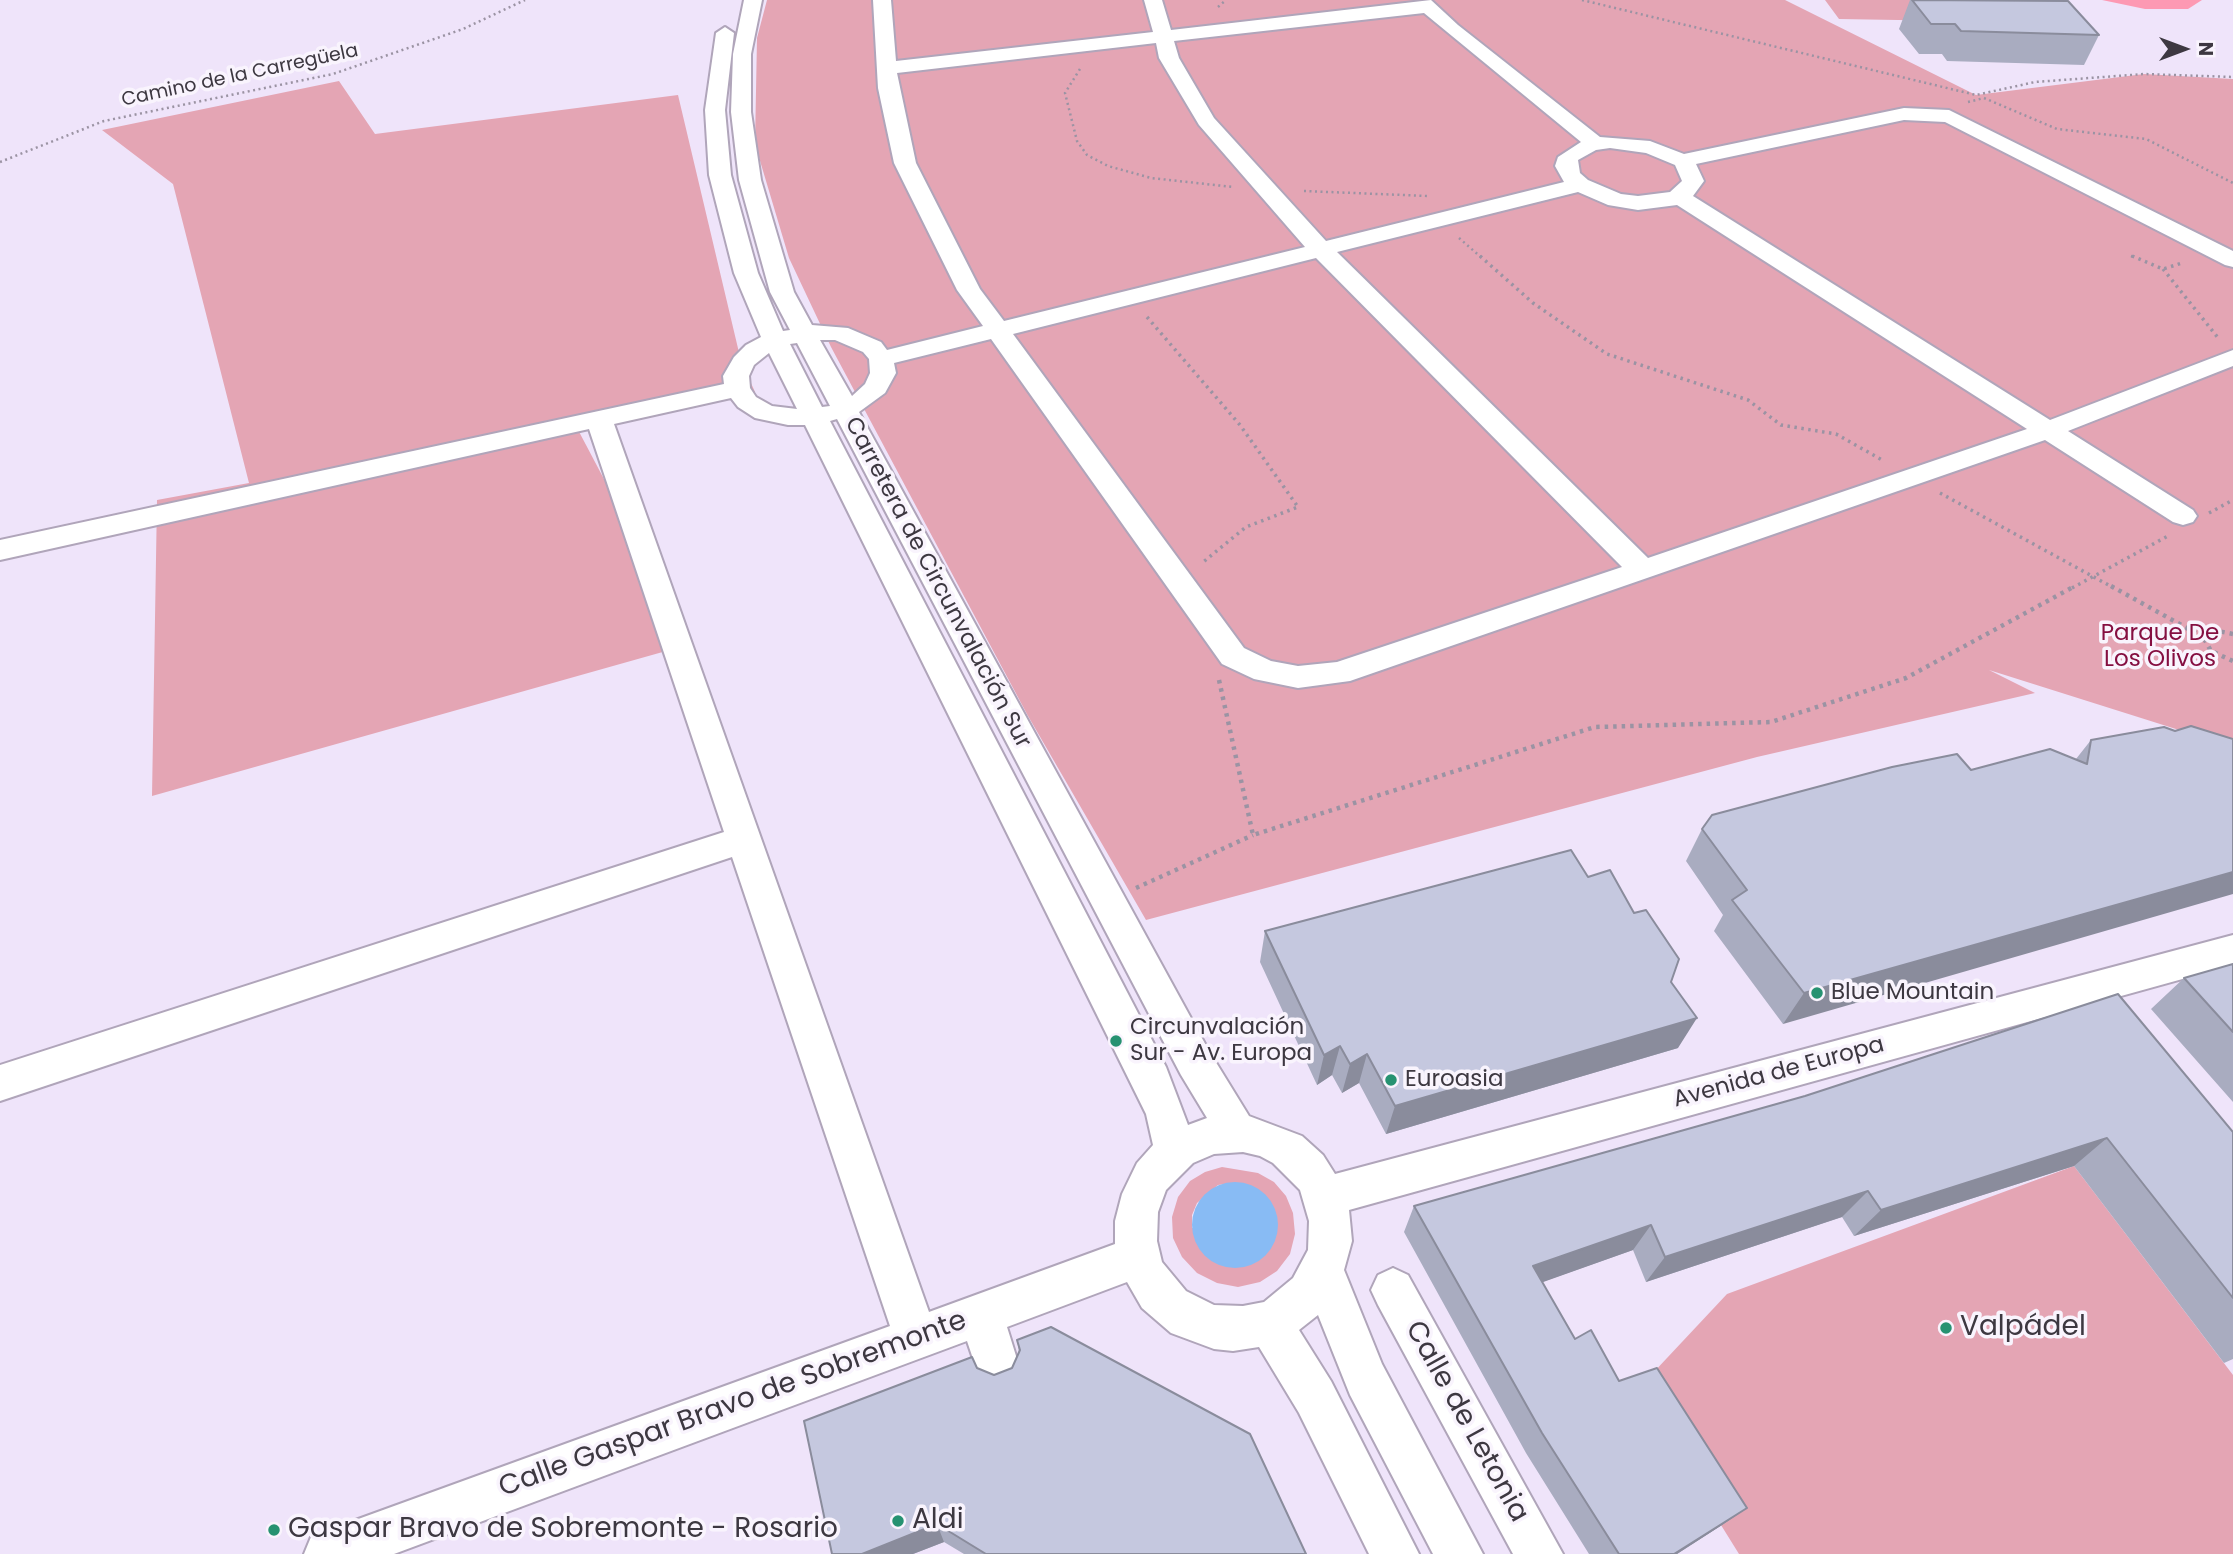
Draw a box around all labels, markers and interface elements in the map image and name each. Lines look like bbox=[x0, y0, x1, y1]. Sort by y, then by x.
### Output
north arrow bbox=[2149, 14, 2219, 84]
street label: Camino de la Carregüela bbox=[120, 40, 360, 112]
text: N bbox=[2192, 42, 2219, 56]
street label: Carretera de Circunvalación Sur bbox=[838, 413, 1036, 753]
park label: Parque De Los Olivos bbox=[2101, 620, 2219, 674]
place label: Blue Mountain bbox=[1831, 979, 1994, 1007]
marker: Blue Mountain bbox=[1809, 985, 1825, 1001]
place label: Circunvalación Sur - Av. Europa bbox=[1130, 1014, 1312, 1068]
street label: Avenida de Europa bbox=[1671, 1032, 1887, 1114]
marker: Circunvalación Sur - Av. Europa bbox=[1108, 1033, 1124, 1049]
place label: Euroasia bbox=[1405, 1066, 1504, 1094]
marker: Euroasia bbox=[1383, 1072, 1399, 1088]
street label: Calle Gaspar Bravo de Sobremonte bbox=[495, 1305, 971, 1505]
place label: Valpádel bbox=[1960, 1311, 2086, 1345]
street label: Calle de Letonia bbox=[1397, 1316, 1535, 1528]
marker: Valpádel bbox=[1938, 1320, 1954, 1336]
place label: Aldi bbox=[912, 1504, 964, 1538]
place label: Gaspar Bravo de Sobremonte - Rosario bbox=[288, 1513, 838, 1547]
marker: Aldi bbox=[890, 1513, 906, 1529]
marker: Gaspar Bravo de Sobremonte - Rosario bbox=[266, 1522, 282, 1538]

